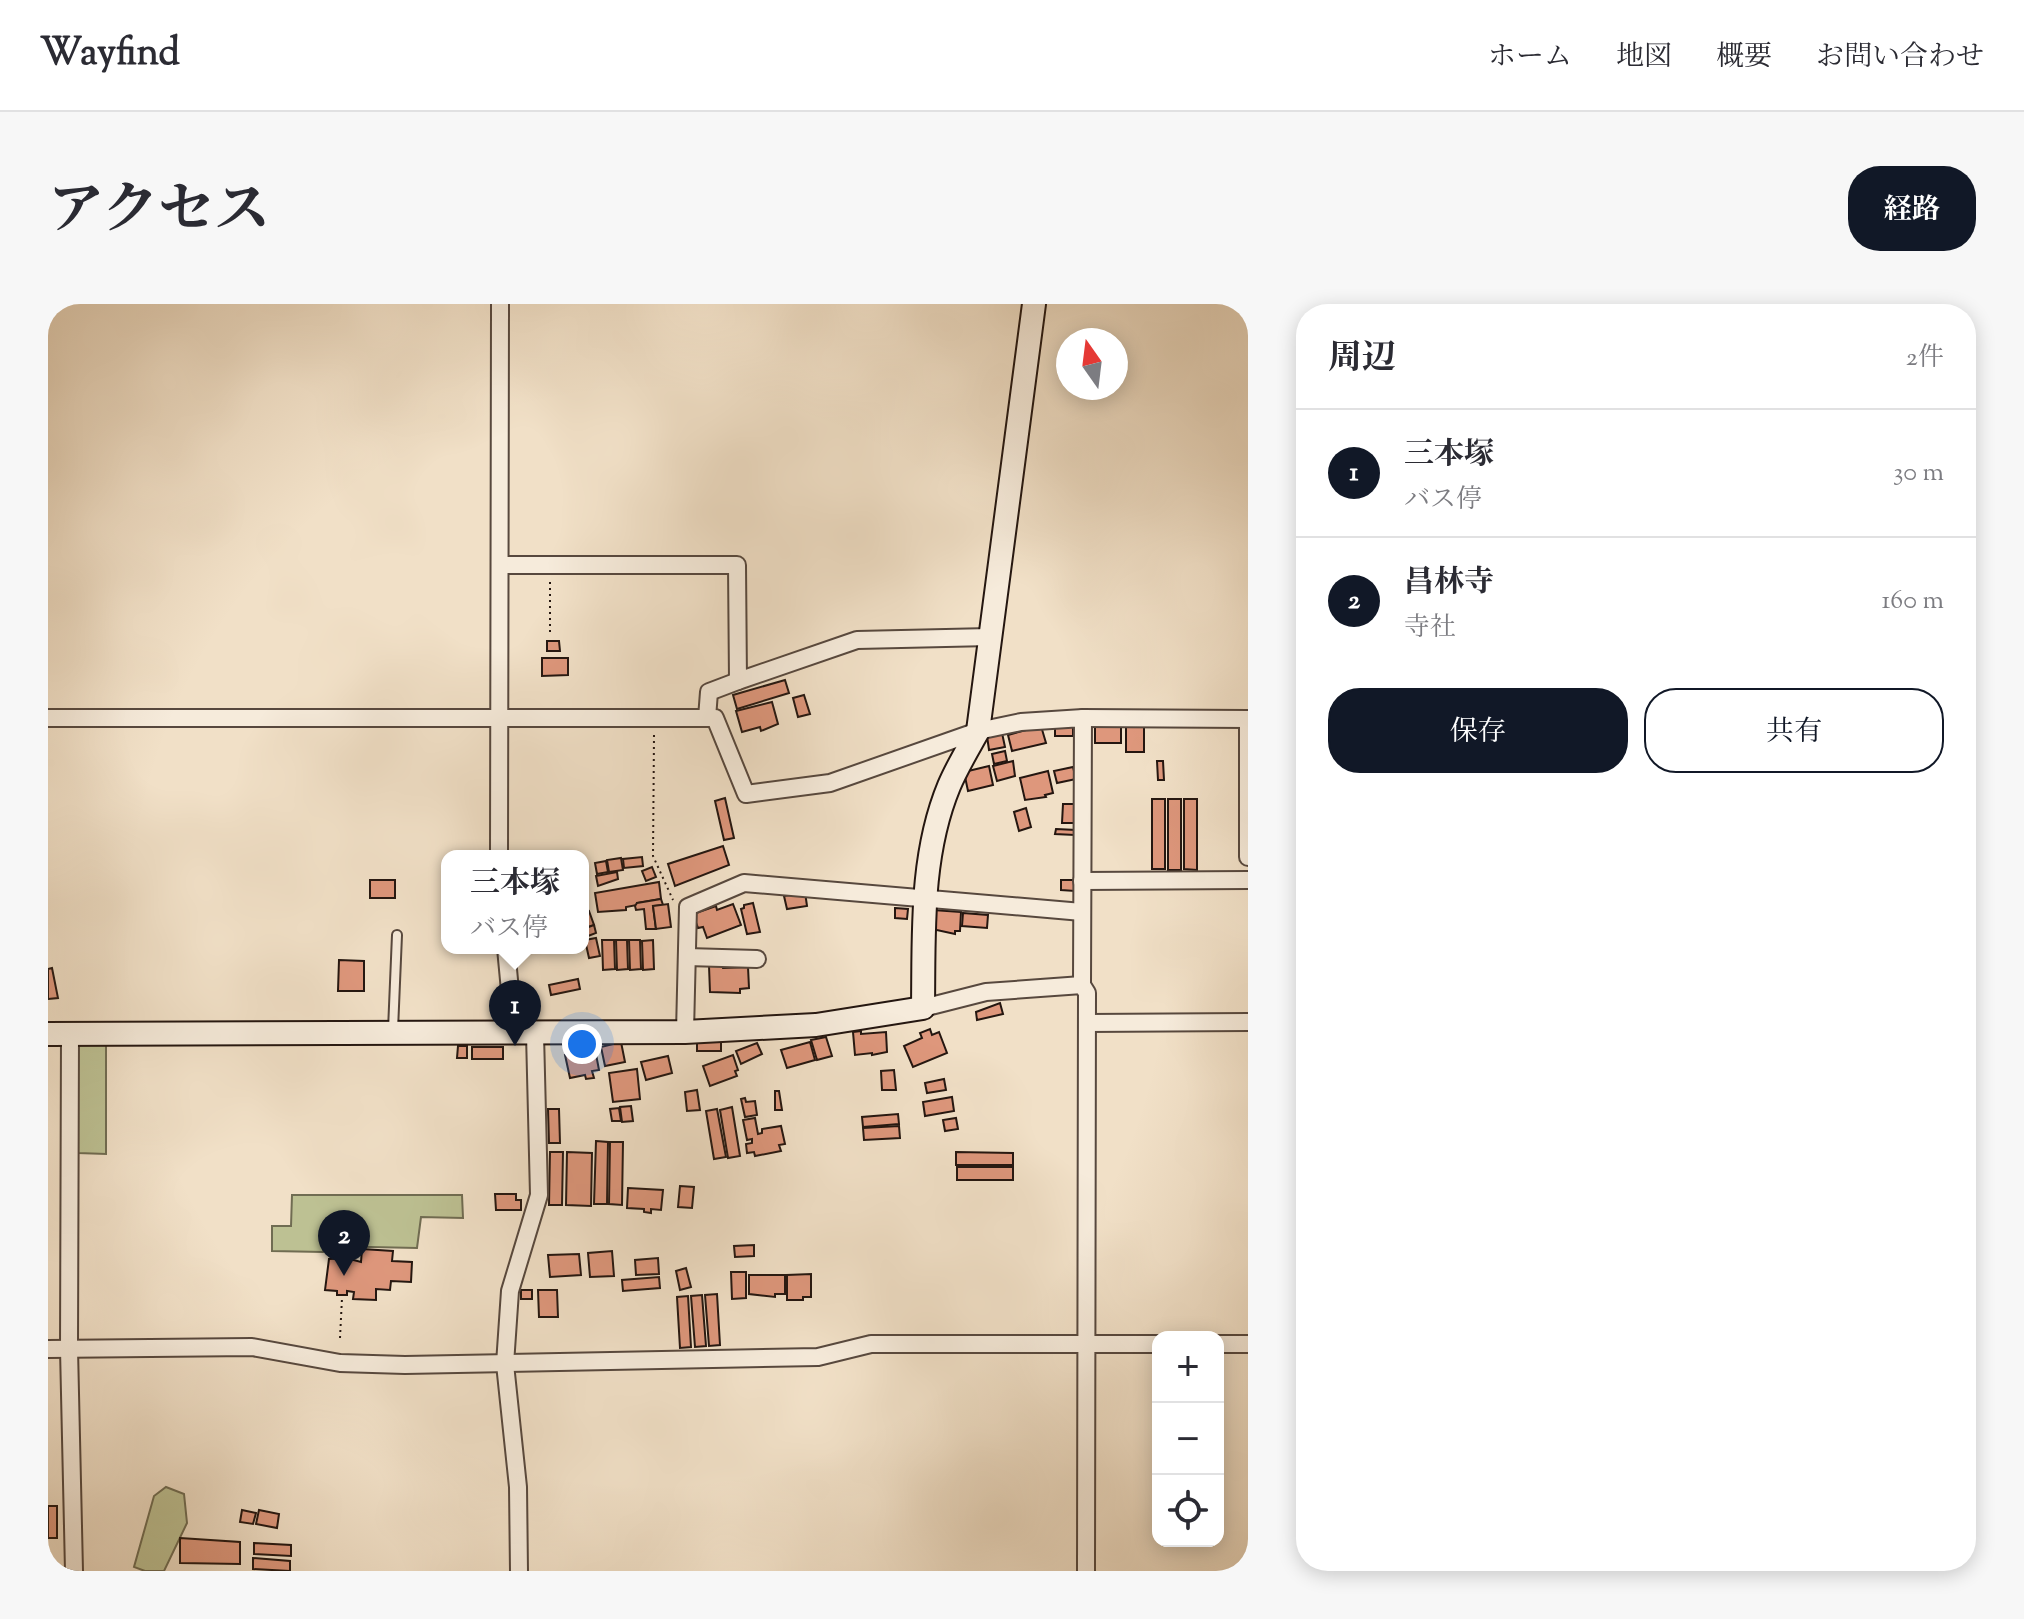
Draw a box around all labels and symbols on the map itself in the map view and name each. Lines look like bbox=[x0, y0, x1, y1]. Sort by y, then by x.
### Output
north arrow bbox=[1056, 328, 1128, 400]
pin: 1 bbox=[489, 980, 541, 1046]
your location bbox=[562, 1024, 602, 1064]
pin: 2 bbox=[318, 1210, 370, 1276]

